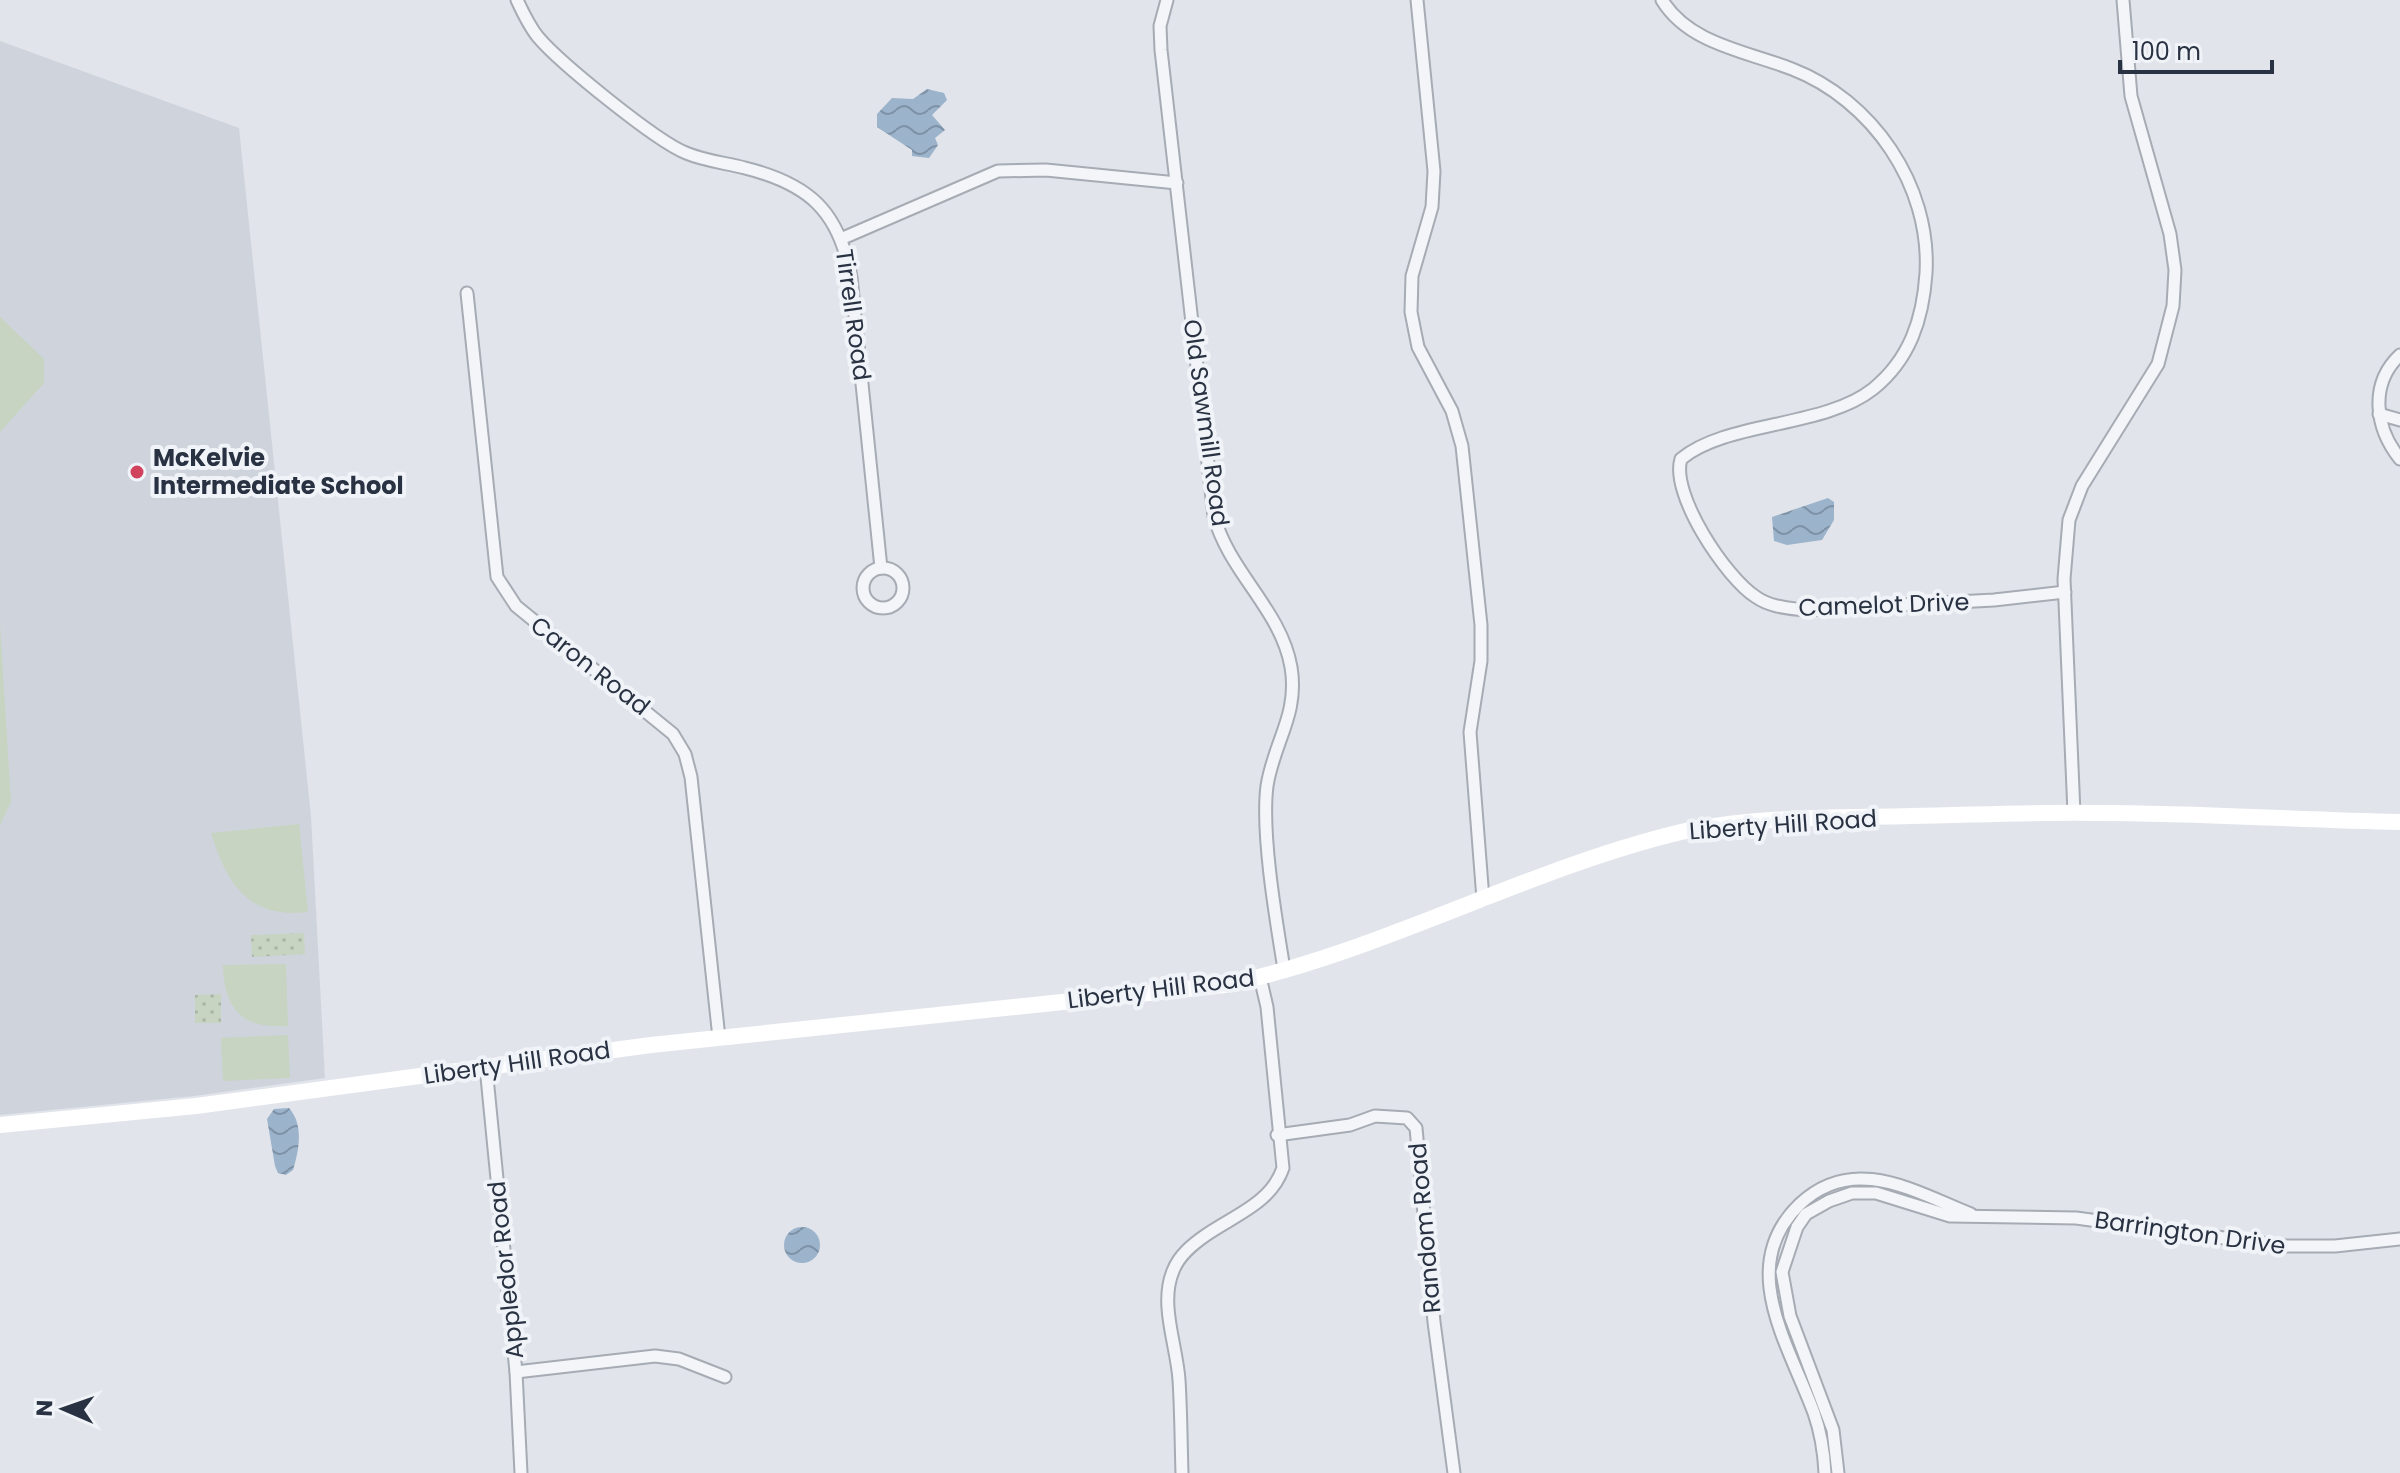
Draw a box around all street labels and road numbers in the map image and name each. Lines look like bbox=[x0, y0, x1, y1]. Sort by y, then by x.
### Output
street label: Tirrell Road bbox=[828, 247, 879, 383]
street label: Old Sawmill Road bbox=[1176, 317, 1237, 529]
street label: Camelot Drive bbox=[1798, 585, 1970, 624]
street label: Caron Road bbox=[524, 609, 657, 723]
street label: Liberty Hill Road bbox=[1688, 801, 1878, 848]
street label: Liberty Hill Road bbox=[1066, 961, 1256, 1016]
street label: Liberty Hill Road bbox=[421, 1033, 612, 1092]
street label: Random Road bbox=[1401, 1141, 1448, 1315]
street label: Appledor Road bbox=[480, 1179, 531, 1361]
street label: Barrington Drive bbox=[2093, 1203, 2288, 1262]

